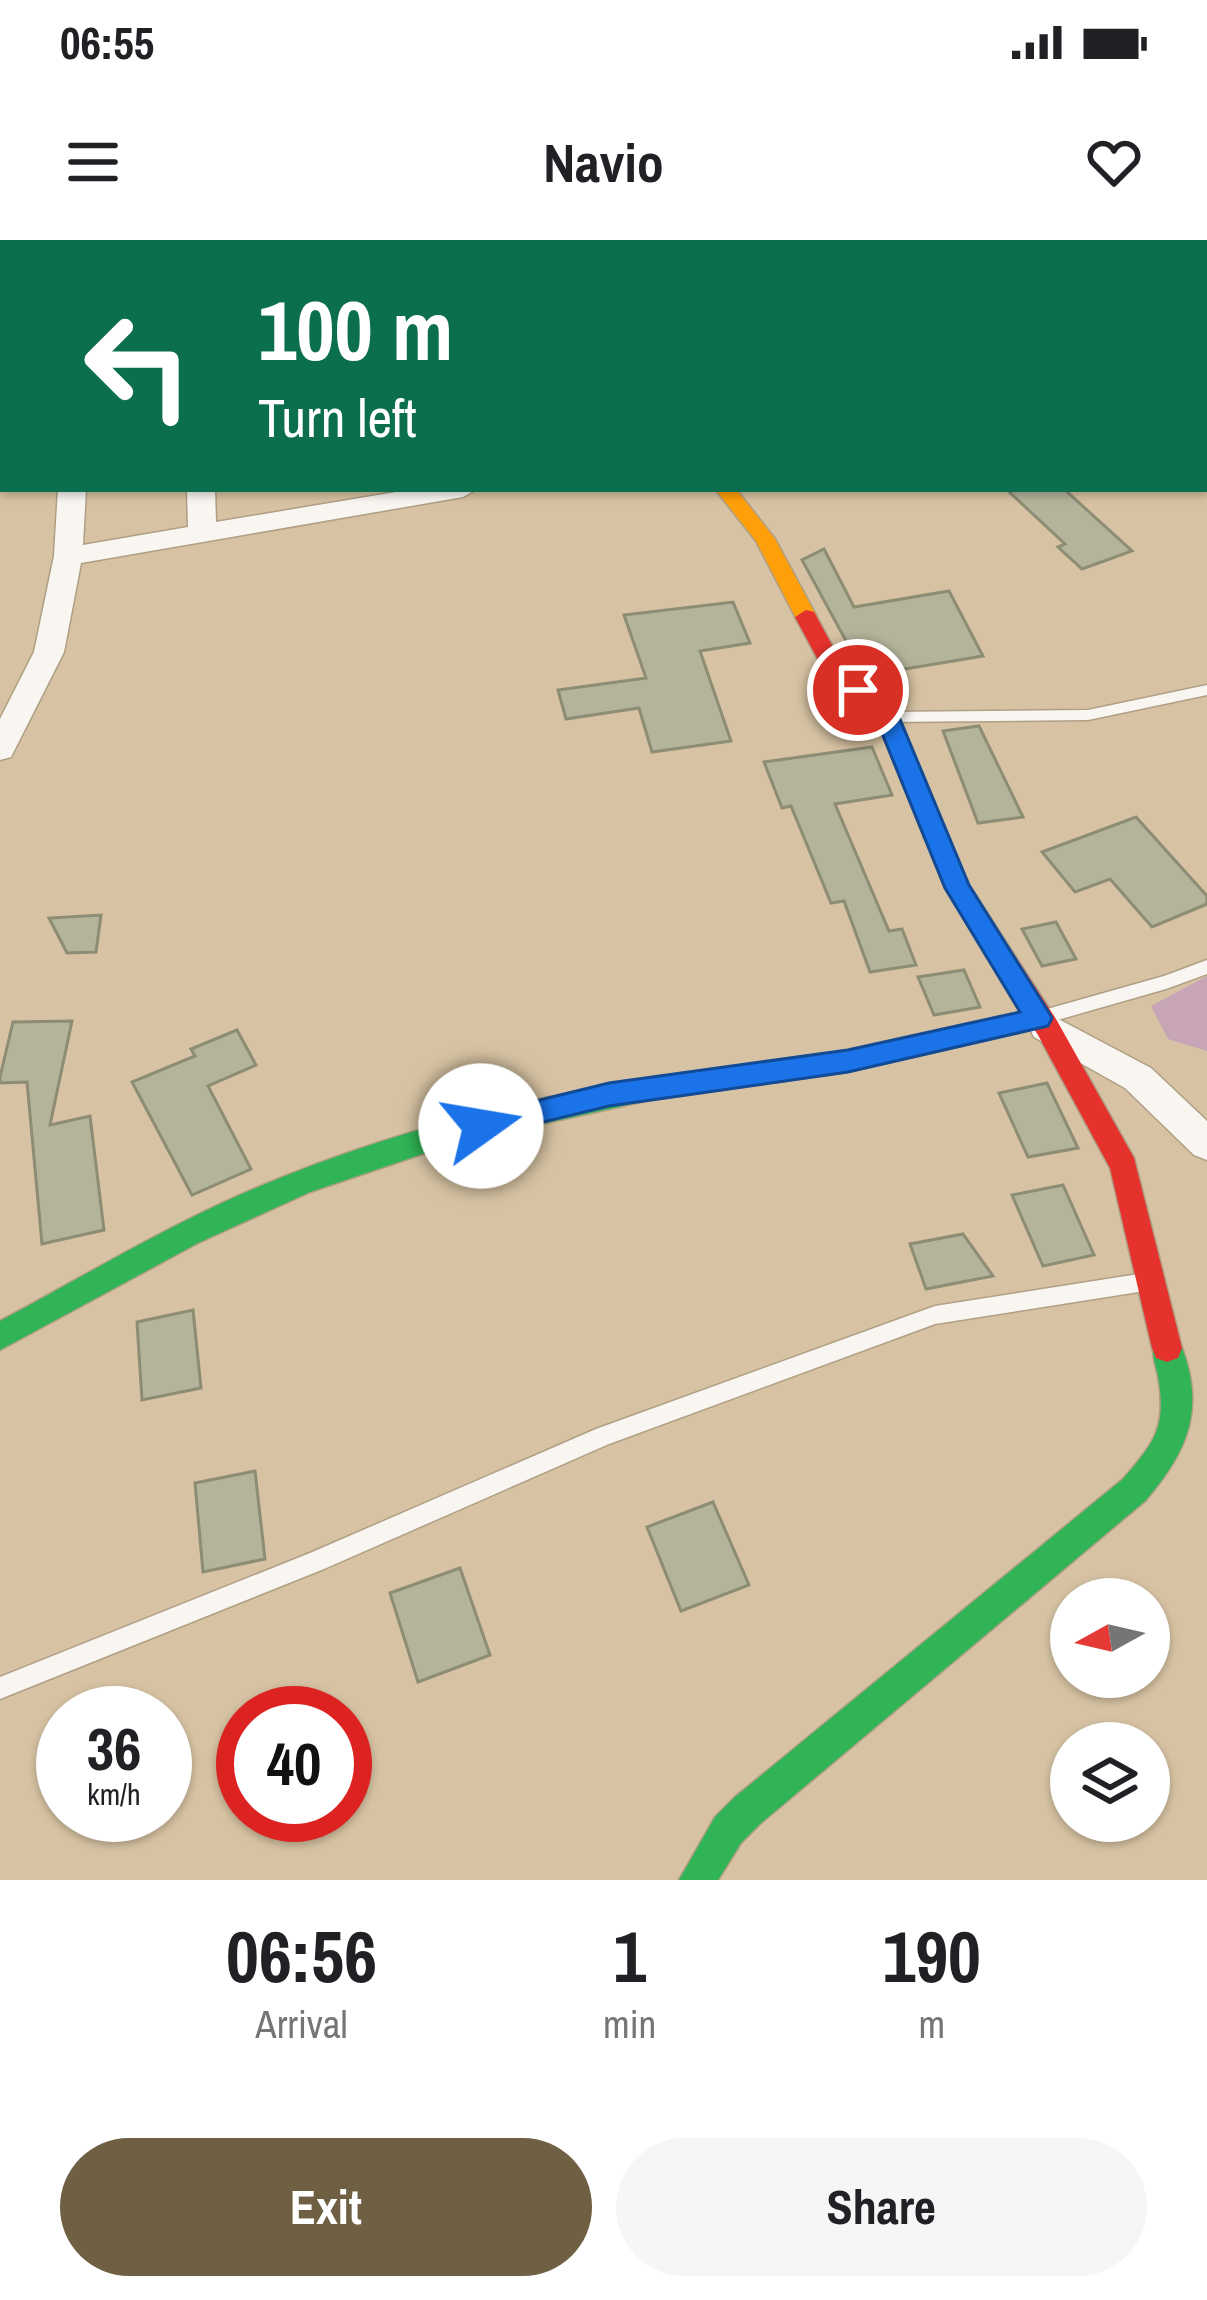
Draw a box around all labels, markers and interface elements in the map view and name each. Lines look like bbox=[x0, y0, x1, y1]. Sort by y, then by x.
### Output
text: 06:55 bbox=[60, 12, 154, 73]
text: Navio bbox=[543, 126, 664, 199]
icon: menu bbox=[60, 129, 126, 195]
icon: heart bbox=[1081, 129, 1147, 195]
text: 100 m bbox=[258, 273, 453, 386]
icon: left bbox=[60, 288, 216, 444]
text: Turn left bbox=[258, 381, 417, 454]
pin bbox=[807, 639, 909, 741]
icon: arrive bbox=[825, 657, 891, 723]
position arrow bbox=[418, 1063, 544, 1189]
north arrow bbox=[1050, 1578, 1170, 1698]
map controls bbox=[1050, 1578, 1170, 1842]
speed limit sign: 40 bbox=[216, 1686, 372, 1842]
text: 36 bbox=[87, 1708, 141, 1789]
button: layers bbox=[1050, 1722, 1170, 1842]
text: km/h bbox=[87, 1774, 141, 1814]
text: 06:56 bbox=[226, 1907, 377, 2004]
text: 1 bbox=[613, 1907, 646, 2004]
text: 190 bbox=[882, 1907, 981, 2004]
text: Arrival bbox=[255, 1998, 348, 2050]
text: min bbox=[603, 1998, 656, 2050]
text: m bbox=[918, 1998, 945, 2050]
button: Exit bbox=[60, 2138, 592, 2276]
button: Share bbox=[616, 2138, 1147, 2276]

